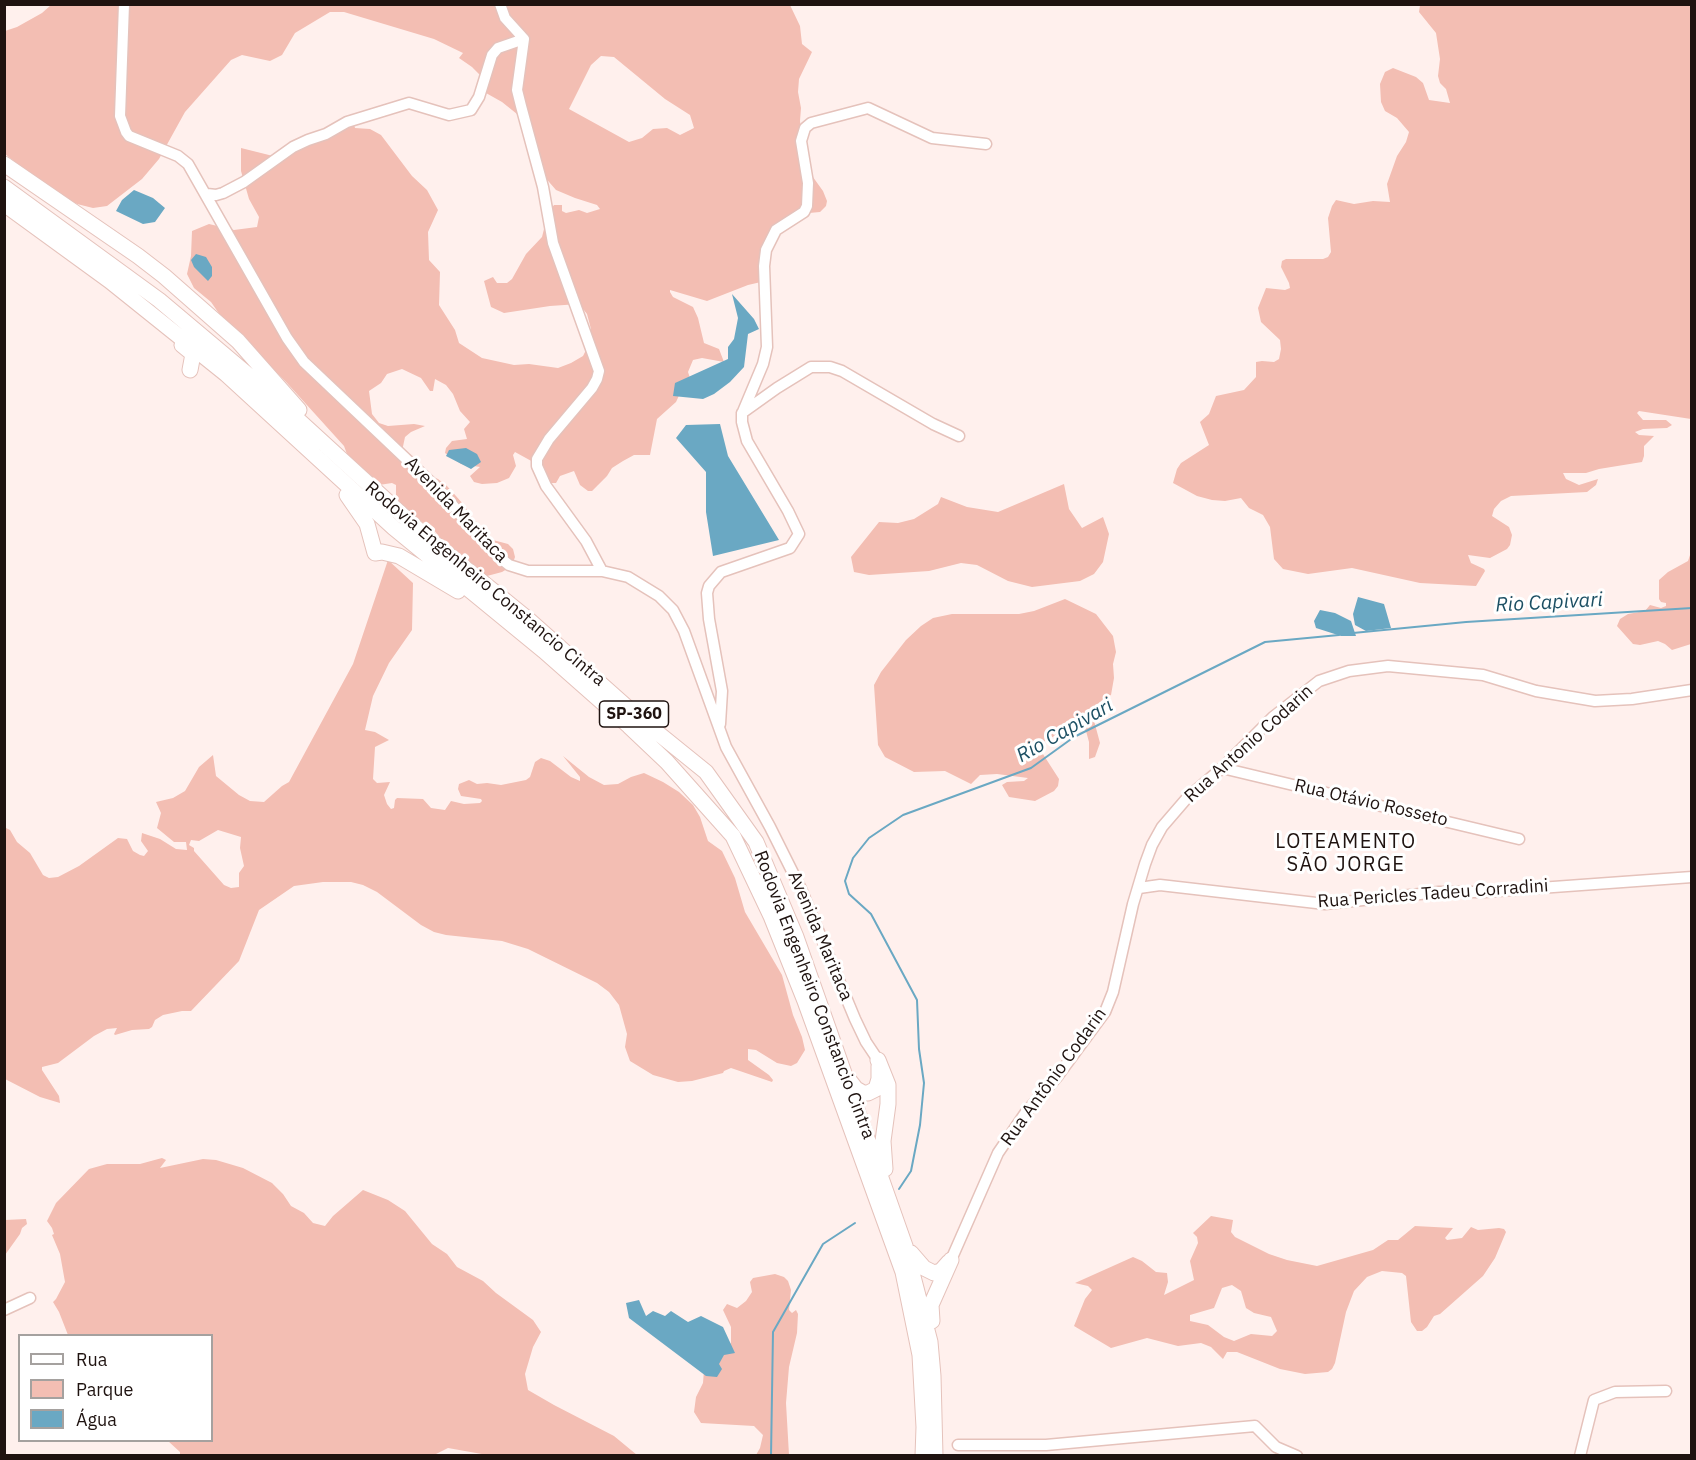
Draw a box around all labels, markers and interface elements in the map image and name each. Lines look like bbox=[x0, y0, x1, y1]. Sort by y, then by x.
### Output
street label: Avenida Maritaca bbox=[400, 453, 512, 567]
street label: Rodovia Engenheiro Constancio Cintra bbox=[360, 477, 610, 691]
water label: Rio Capivari bbox=[1495, 588, 1603, 618]
street label: Rua Antonio Codarin bbox=[1180, 681, 1318, 807]
water label: Rio Capivari bbox=[1012, 694, 1118, 768]
road number: SP-360 bbox=[600, 701, 668, 727]
street label: Rua Otávio Rosseto bbox=[1292, 775, 1450, 831]
district label: LOTEAMENTO SÃO JORGE bbox=[1275, 830, 1417, 877]
street label: Rodovia Engenheiro Constancio Cintra bbox=[749, 848, 879, 1142]
street label: Avenida Maritaca bbox=[783, 868, 857, 1004]
street label: Rua Pericles Tadeu Corradini bbox=[1317, 875, 1549, 913]
street label: Rua Antônio Codarin bbox=[997, 1004, 1111, 1150]
legend bbox=[18, 1334, 213, 1442]
text: Rua bbox=[76, 1348, 107, 1371]
text: Parque bbox=[76, 1378, 133, 1401]
text: Água bbox=[76, 1408, 117, 1431]

